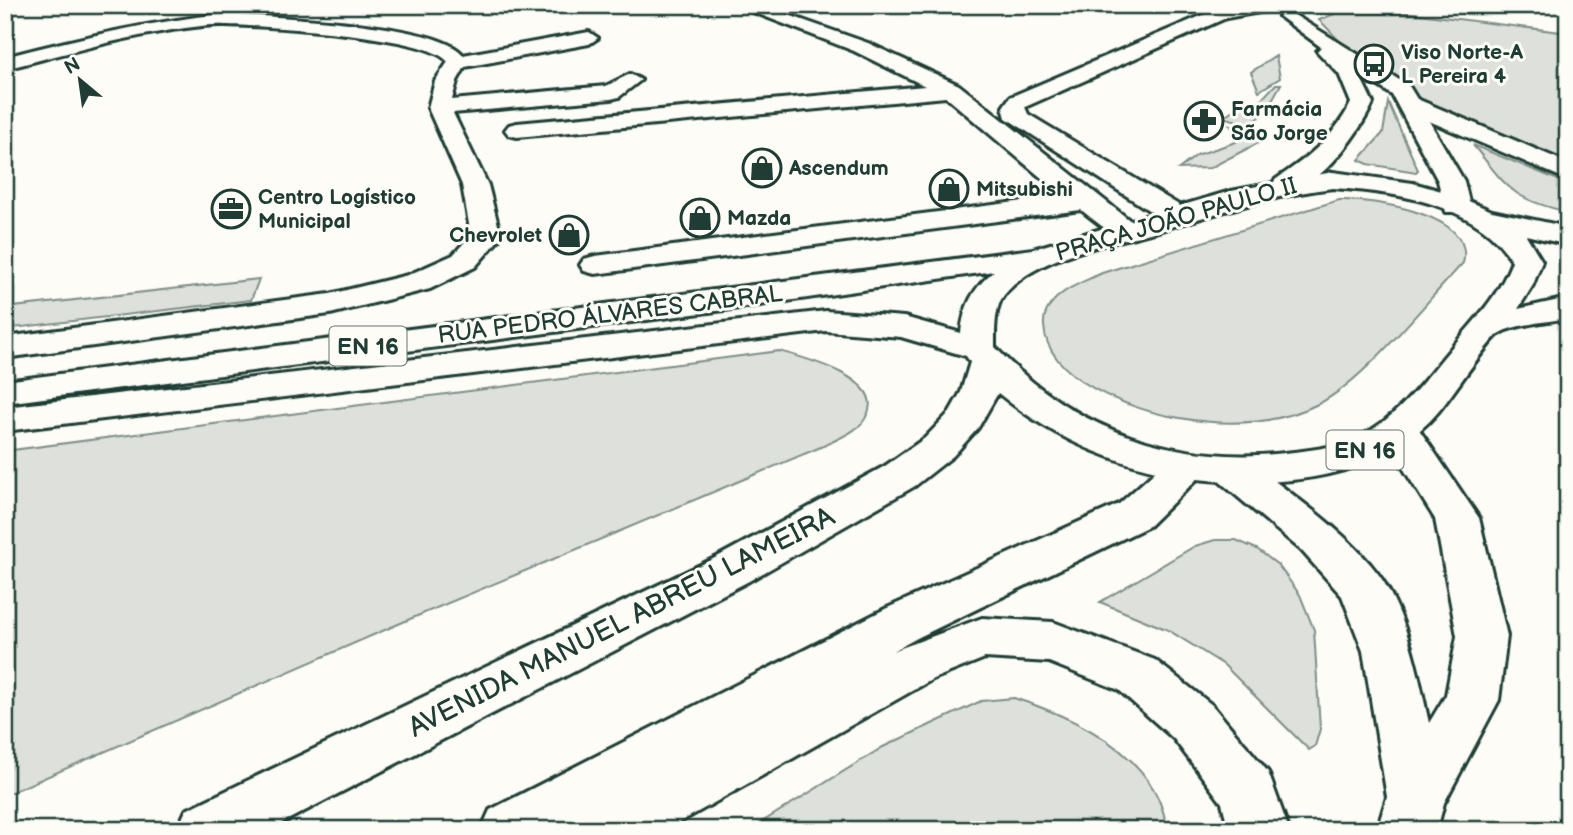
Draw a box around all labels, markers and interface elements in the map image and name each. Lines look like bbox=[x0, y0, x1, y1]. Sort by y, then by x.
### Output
place label: Viso Norte-A L Pereira 4 bbox=[1401, 40, 1523, 89]
bus stop icon: Viso Norte-A L Pereira 4 bbox=[1353, 43, 1395, 85]
north arrow bbox=[46, 46, 116, 116]
text: N bbox=[61, 53, 84, 80]
place label: Farmácia São Jorge bbox=[1231, 97, 1328, 146]
pharmacy icon: Farmácia São Jorge bbox=[1183, 100, 1225, 142]
shop icon: Ascendum bbox=[741, 147, 783, 189]
place label: Ascendum bbox=[788, 156, 889, 181]
shop icon: Mitsubishi bbox=[928, 168, 970, 210]
street label: PRAÇA JOÃO PAULO II bbox=[1052, 171, 1300, 268]
place label: Mitsubishi bbox=[976, 177, 1073, 202]
place label: Centro Logístico Municipal bbox=[258, 185, 416, 234]
office icon: Centro Logístico Municipal bbox=[210, 188, 252, 230]
shop icon: Mazda bbox=[679, 197, 721, 239]
place label: Mazda bbox=[727, 206, 791, 231]
shop icon: Chevrolet bbox=[548, 214, 590, 256]
place label: Chevrolet bbox=[449, 223, 542, 248]
street label: RUA PEDRO ÁLVARES CABRAL bbox=[436, 278, 784, 350]
road number: EN 16 bbox=[330, 326, 406, 366]
road number: EN 16 bbox=[1326, 431, 1404, 470]
street label: AVENIDA MANUEL ABREU LAMEIRA bbox=[403, 500, 841, 745]

